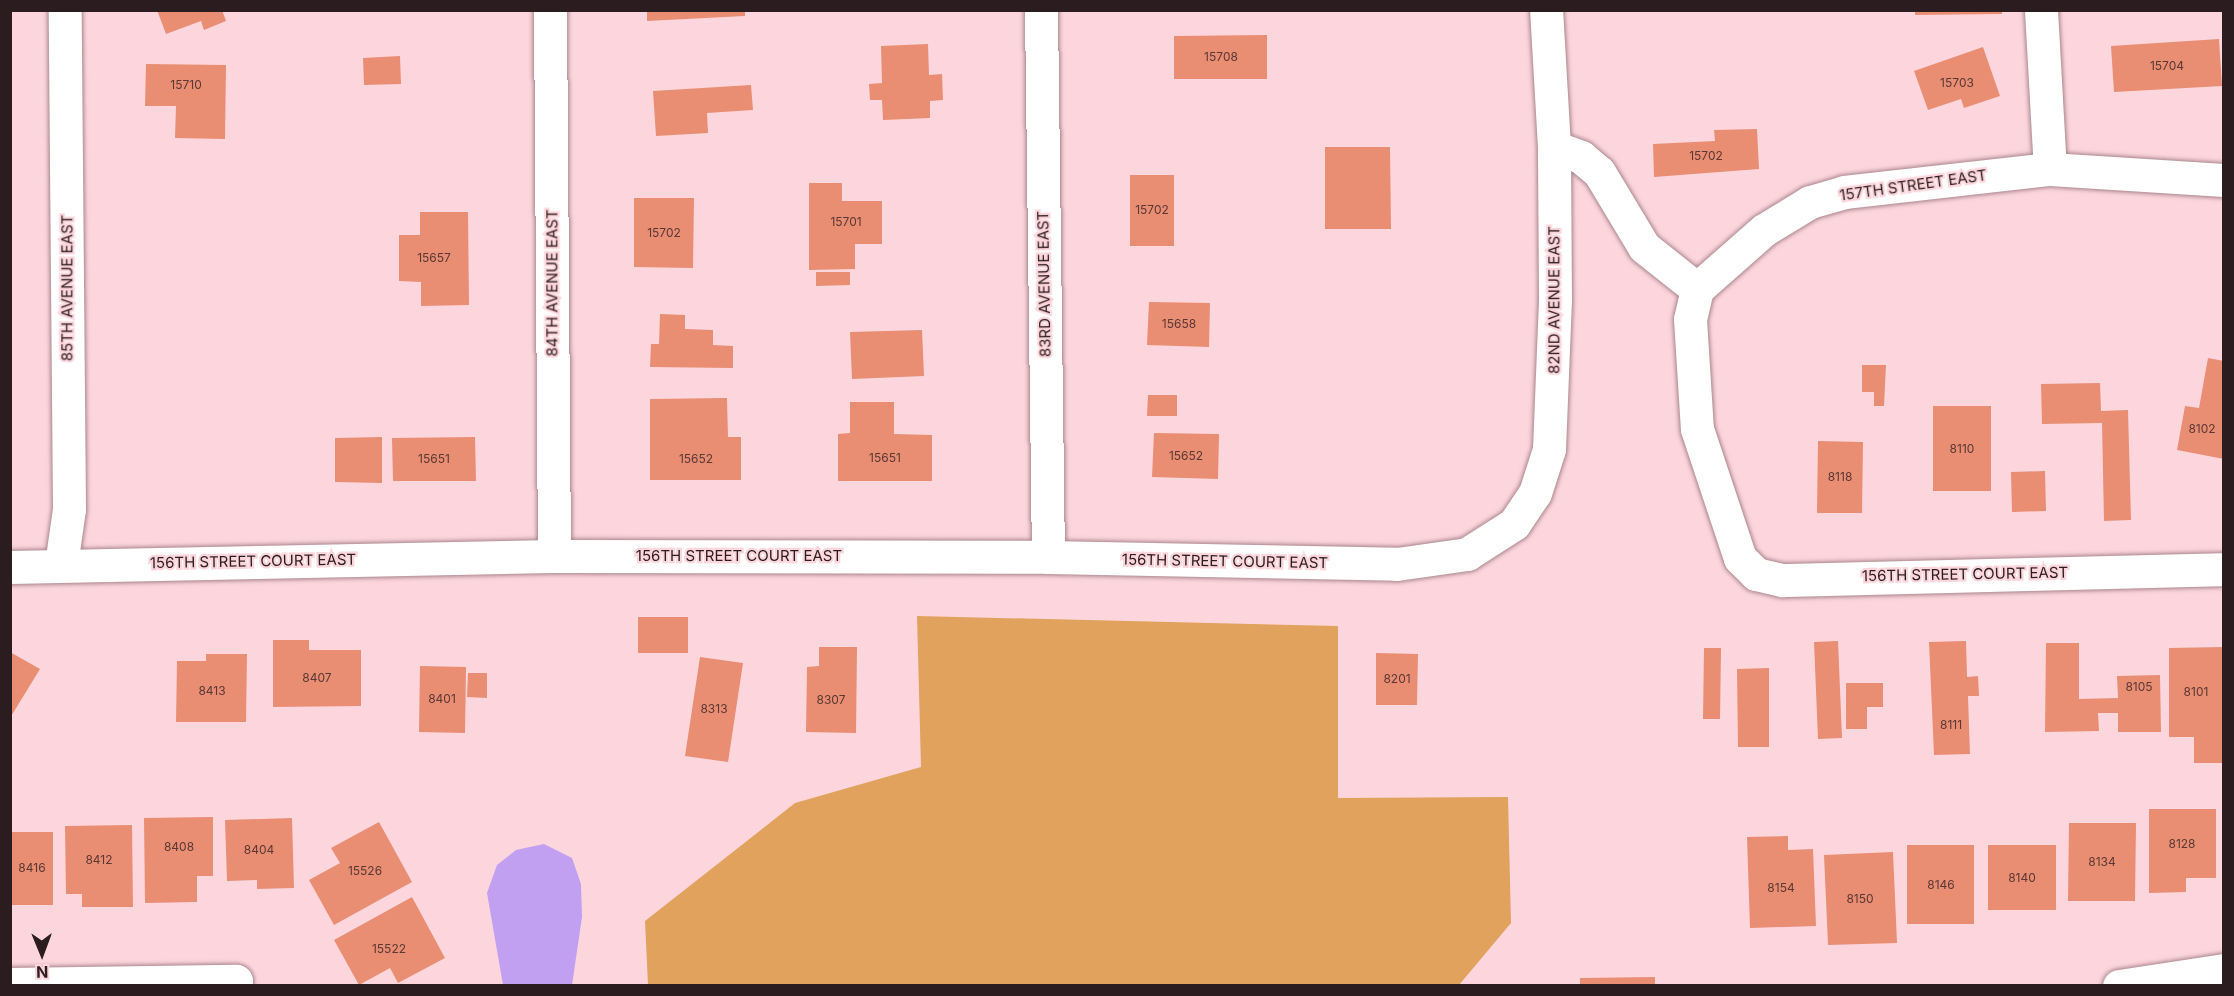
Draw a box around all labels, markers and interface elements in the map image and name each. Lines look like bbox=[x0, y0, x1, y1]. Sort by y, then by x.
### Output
house number: 15708 bbox=[1204, 50, 1238, 64]
house number: 15704 bbox=[2150, 59, 2184, 73]
house number: 15703 bbox=[1940, 76, 1974, 90]
house number: 15710 bbox=[170, 78, 202, 92]
house number: 15702 bbox=[1689, 149, 1723, 163]
street label: 157TH STREET EAST bbox=[1838, 166, 1988, 204]
house number: 15702 bbox=[1135, 203, 1169, 217]
street label: 84TH AVENUE EAST bbox=[543, 209, 561, 357]
street label: 83RD AVENUE EAST bbox=[1034, 211, 1054, 357]
street label: 85TH AVENUE EAST bbox=[58, 215, 76, 361]
house number: 15701 bbox=[830, 215, 862, 229]
house number: 15702 bbox=[647, 226, 681, 240]
street label: 82ND AVENUE EAST bbox=[1545, 226, 1563, 374]
house number: 15657 bbox=[417, 251, 451, 265]
house number: 15658 bbox=[1162, 317, 1196, 331]
house number: 8102 bbox=[2188, 422, 2216, 436]
house number: 8110 bbox=[1950, 442, 1974, 456]
house number: 15652 bbox=[1169, 449, 1203, 463]
house number: 15651 bbox=[869, 451, 901, 465]
house number: 15651 bbox=[418, 452, 450, 466]
house number: 15652 bbox=[679, 452, 713, 466]
house number: 8118 bbox=[1828, 470, 1852, 484]
street label: 156TH STREET COURT EAST bbox=[636, 547, 842, 565]
street label: 156TH STREET COURT EAST bbox=[150, 550, 356, 572]
street label: 156TH STREET COURT EAST bbox=[1122, 550, 1328, 572]
street label: 156TH STREET COURT EAST bbox=[1862, 563, 2068, 585]
house number: 8407 bbox=[302, 671, 332, 685]
house number: 8201 bbox=[1383, 672, 1411, 686]
house number: 8105 bbox=[2125, 680, 2153, 694]
house number: 8413 bbox=[198, 684, 226, 698]
house number: 8101 bbox=[2184, 685, 2208, 699]
house number: 8401 bbox=[428, 692, 456, 706]
house number: 8307 bbox=[817, 693, 845, 707]
house number: 8313 bbox=[700, 702, 728, 716]
house number: 8111 bbox=[1940, 718, 1962, 732]
house number: 8128 bbox=[2168, 837, 2196, 851]
house number: 8408 bbox=[164, 840, 194, 854]
house number: 8404 bbox=[244, 843, 274, 857]
house number: 8412 bbox=[85, 853, 113, 867]
house number: 8134 bbox=[2088, 855, 2116, 869]
house number: 8416 bbox=[18, 861, 46, 875]
house number: 15526 bbox=[348, 864, 382, 878]
house number: 8140 bbox=[2008, 871, 2036, 885]
house number: 8146 bbox=[1927, 878, 1955, 892]
house number: 8154 bbox=[1767, 881, 1795, 895]
house number: 8150 bbox=[1846, 892, 1874, 906]
north arrow bbox=[12, 924, 72, 984]
house number: 15522 bbox=[372, 942, 406, 956]
text: N bbox=[36, 962, 49, 982]

